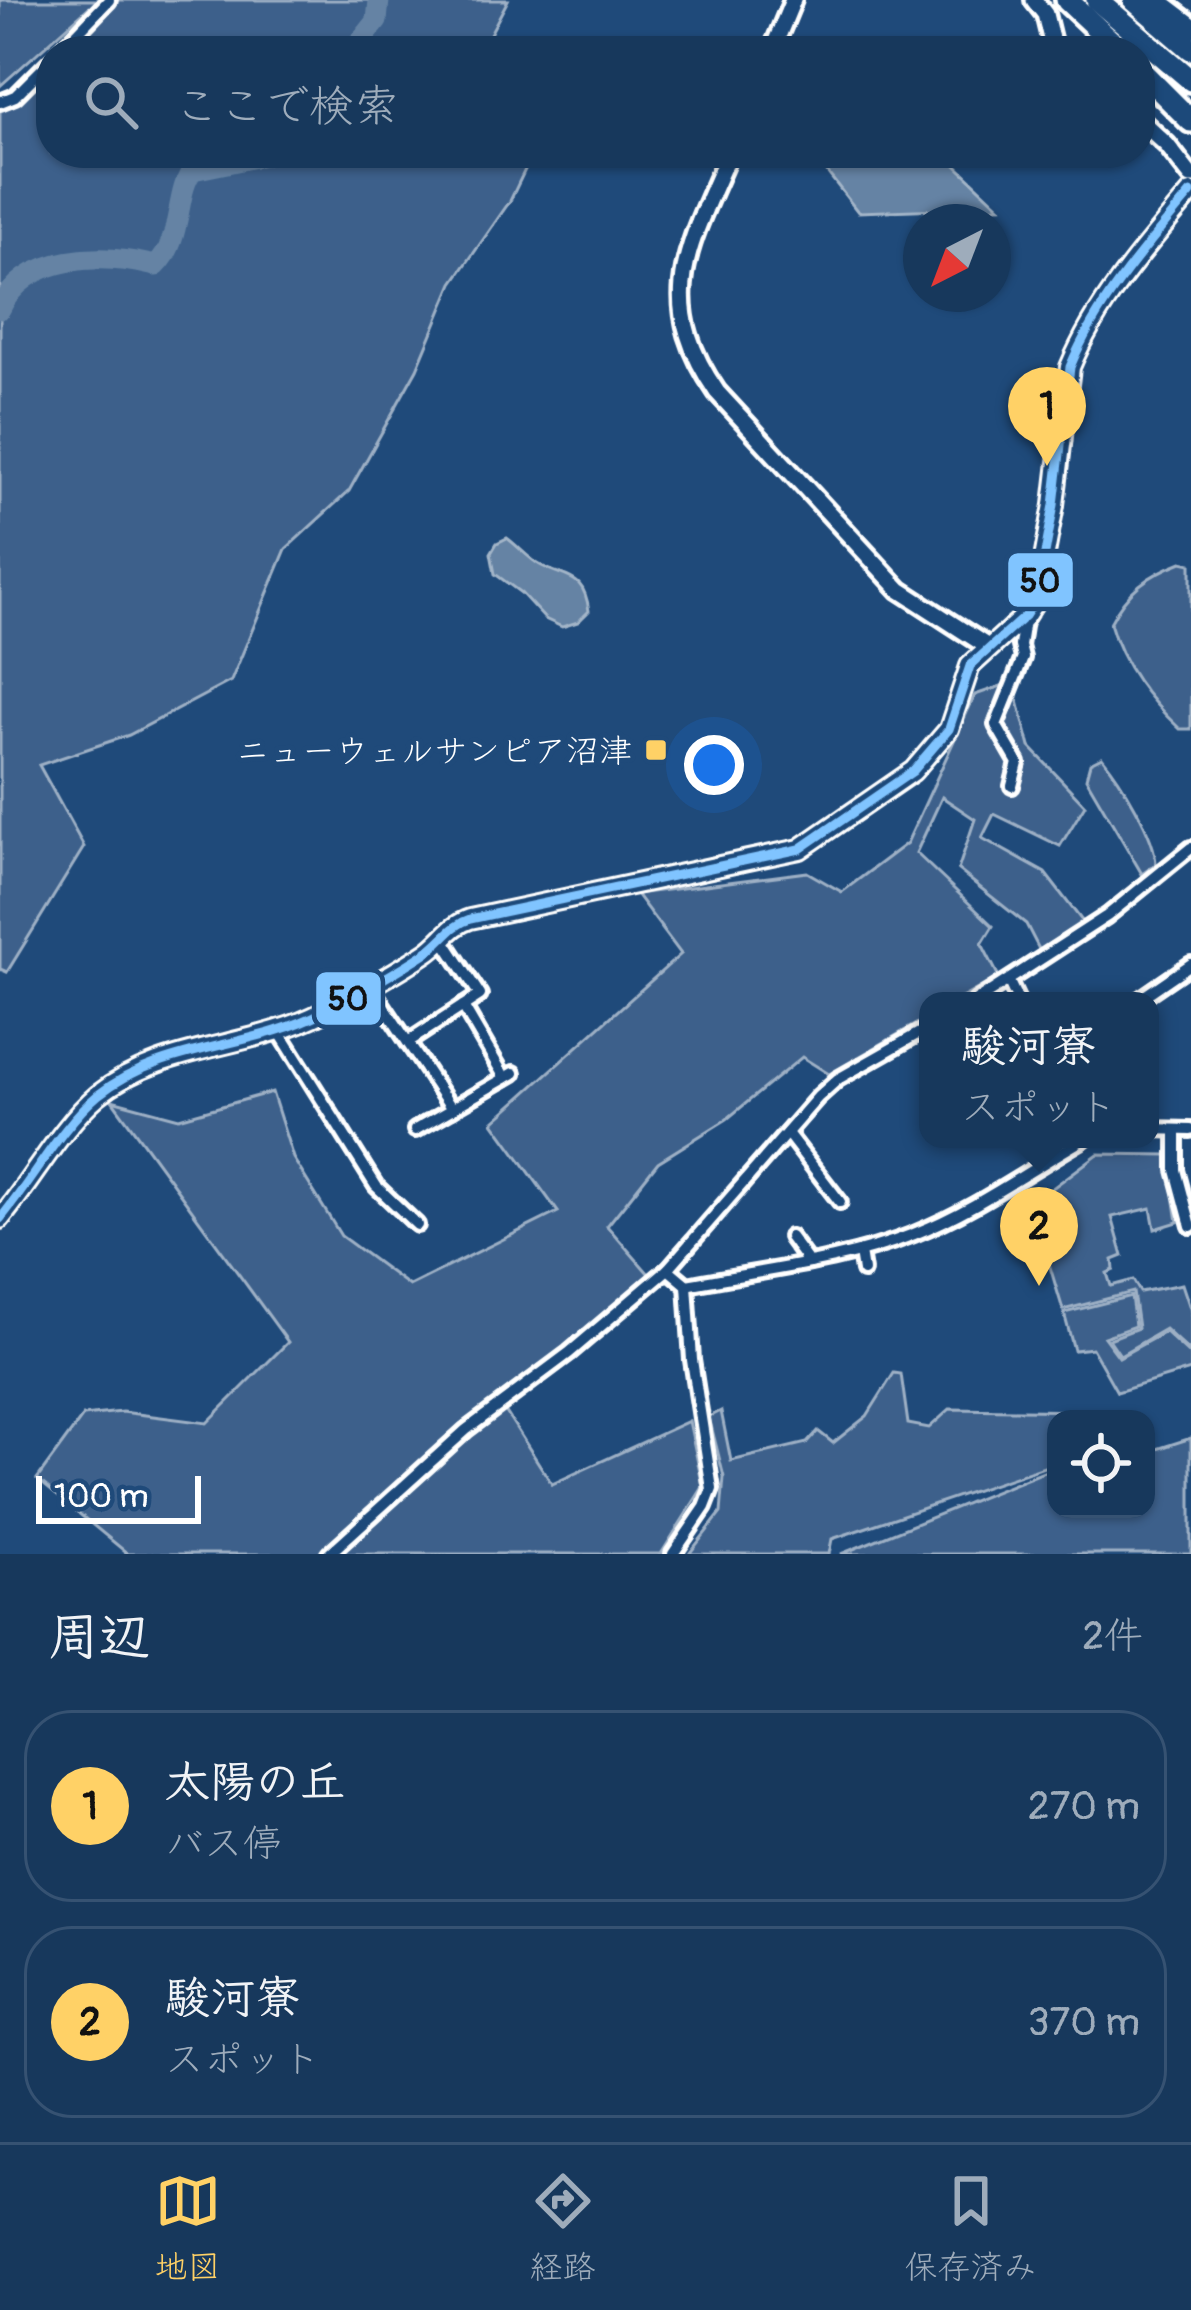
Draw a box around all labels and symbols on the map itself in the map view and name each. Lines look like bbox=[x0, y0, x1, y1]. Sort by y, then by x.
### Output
north arrow bbox=[903, 204, 1011, 312]
pin: 1 bbox=[1008, 367, 1086, 466]
line badge: 50 bbox=[1006, 551, 1075, 609]
text: 50 bbox=[1020, 561, 1060, 602]
place label: ニューウェルサンピア沼津 bbox=[236, 731, 632, 772]
your location bbox=[684, 735, 744, 795]
marker: ニューウェルサンピア沼津 bbox=[643, 737, 669, 763]
line badge: 50 bbox=[314, 970, 383, 1027]
text: 50 bbox=[328, 979, 368, 1020]
pin: 2 bbox=[1000, 1187, 1078, 1286]
scale bar bbox=[36, 1470, 201, 1523]

